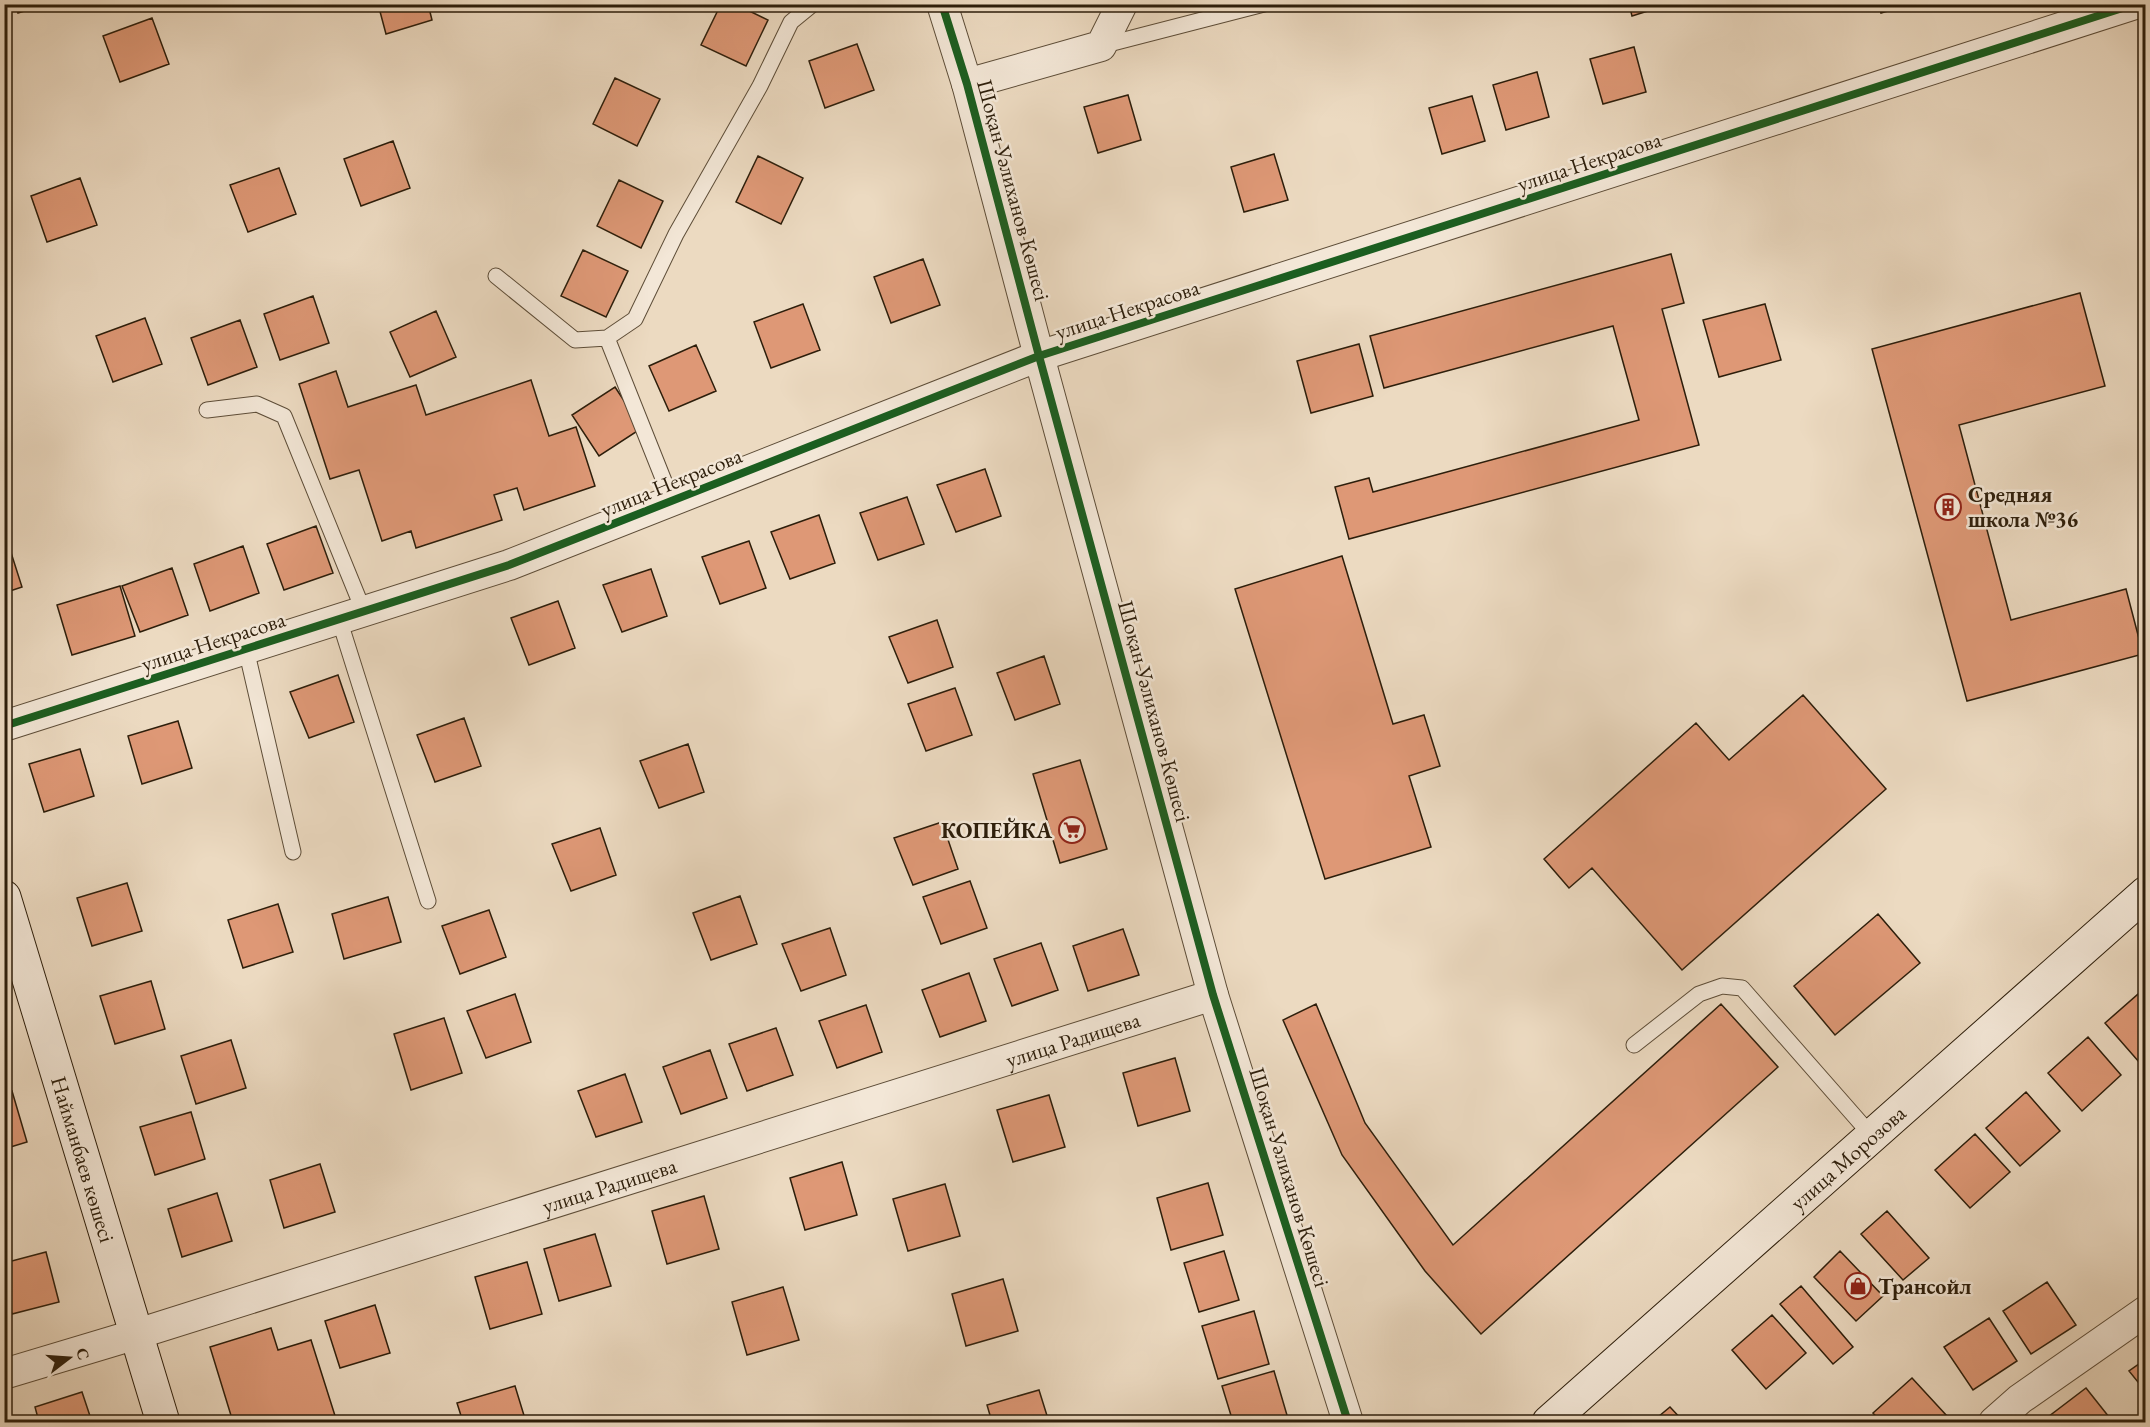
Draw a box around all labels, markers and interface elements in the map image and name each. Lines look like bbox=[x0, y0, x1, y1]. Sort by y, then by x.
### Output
street label: Шоқан Уәлиханов Көшесі bbox=[970, 76, 1057, 304]
street label: улица Некрасова bbox=[1513, 124, 1665, 198]
street label: улица Некрасова bbox=[1051, 272, 1203, 346]
street label: улица Некрасова bbox=[596, 441, 746, 524]
place label: Средняя школа №36 bbox=[1968, 480, 2079, 534]
building icon: Средняя школа №36 bbox=[1933, 492, 1963, 522]
street label: Шоқан Уәлиханов Көшесі bbox=[1111, 597, 1198, 825]
street label: улица Некрасова bbox=[137, 604, 289, 678]
supermarket icon: КОПЕЙКА bbox=[1057, 815, 1087, 845]
place label: КОПЕЙКА bbox=[941, 816, 1052, 845]
street label: улица Радищева bbox=[1002, 1005, 1144, 1074]
street label: Шоқан Уәлиханов Көшесі bbox=[1242, 1064, 1337, 1290]
street label: Найманбаев көшесі bbox=[44, 1073, 122, 1246]
street label: улица Морозова bbox=[1784, 1099, 1912, 1217]
street label: улица Радищева bbox=[539, 1151, 680, 1220]
shop icon: Трансойл bbox=[1843, 1271, 1873, 1301]
place label: Трансойл bbox=[1878, 1272, 1972, 1301]
north arrow bbox=[39, 1328, 99, 1388]
text: С bbox=[71, 1345, 95, 1362]

